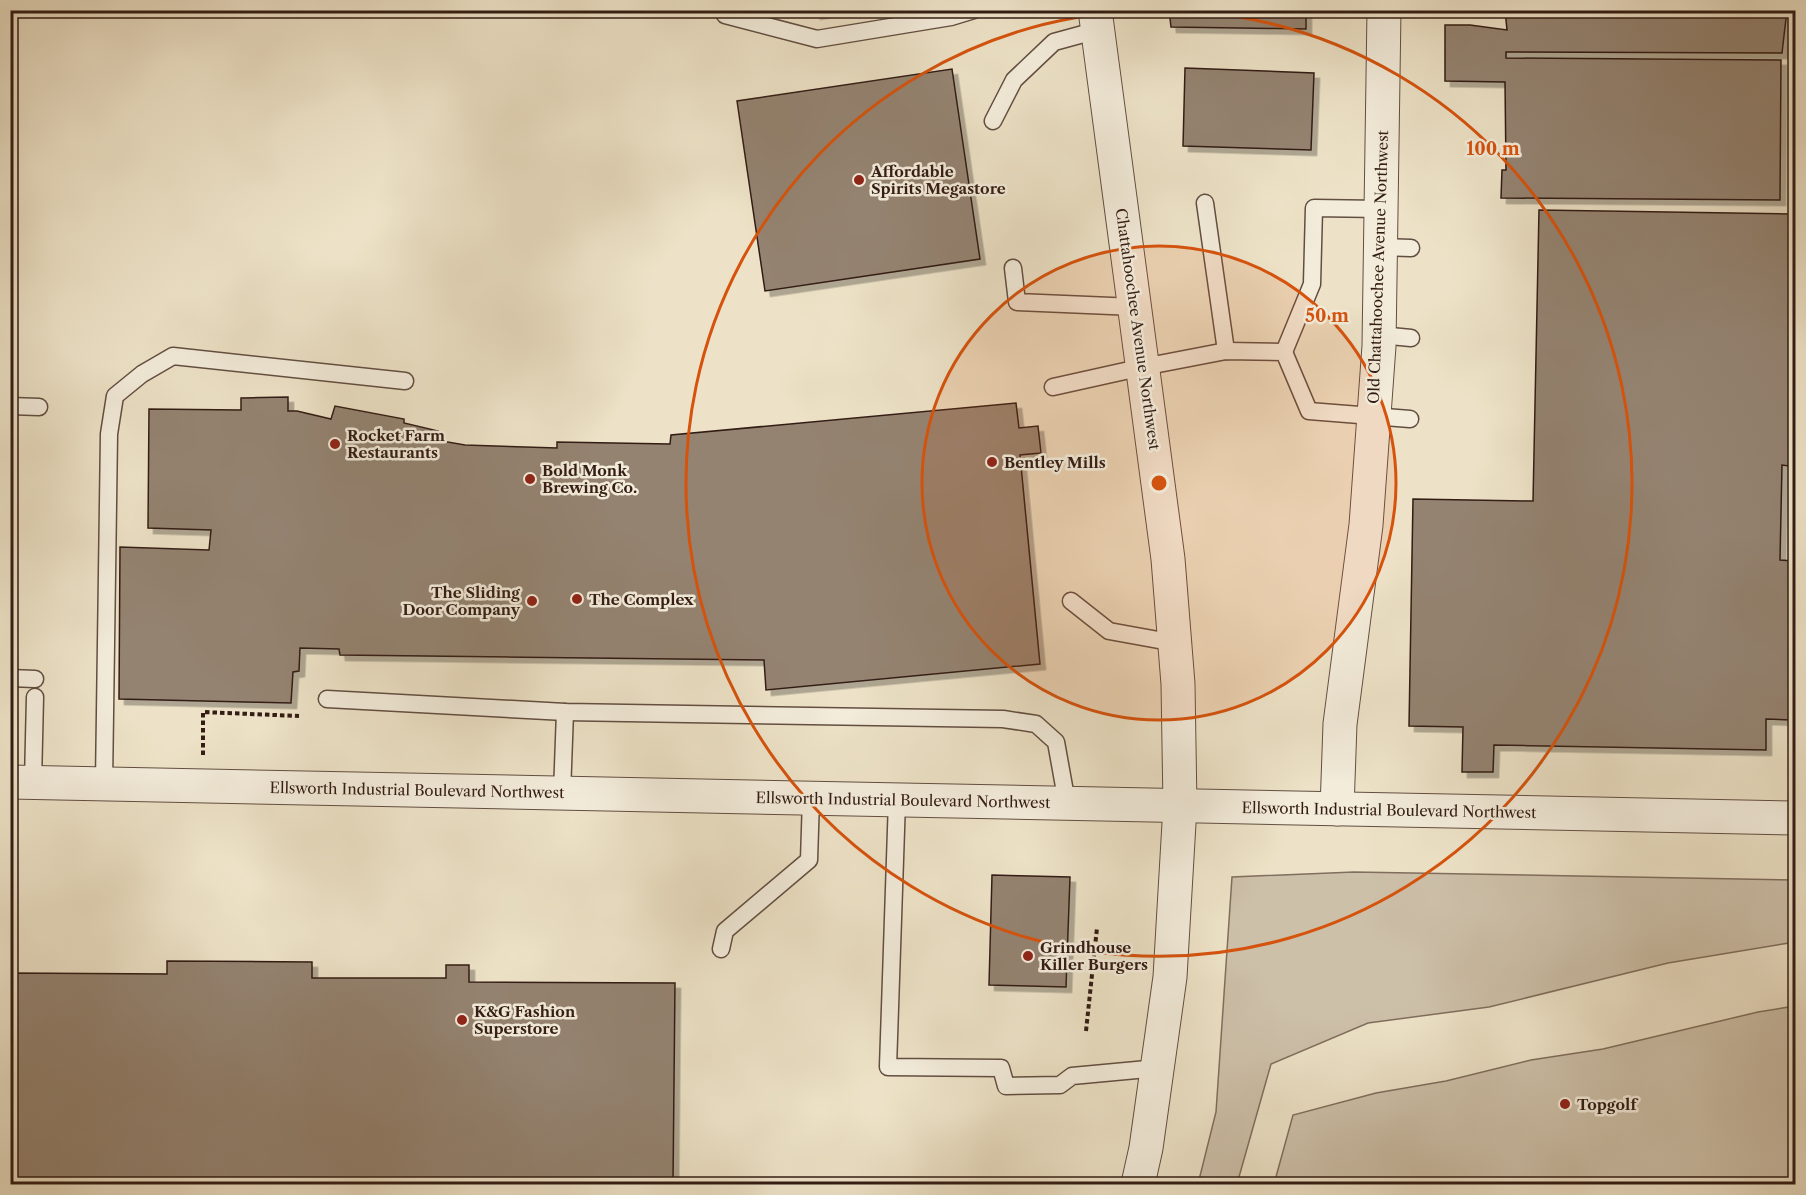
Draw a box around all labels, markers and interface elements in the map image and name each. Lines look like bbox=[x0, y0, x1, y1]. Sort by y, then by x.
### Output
street label: Old Chattahoochee Avenue Northwest bbox=[1364, 129, 1392, 404]
text: 100 m bbox=[1466, 138, 1520, 160]
place label: Affordable Spirits Megastore bbox=[870, 162, 1006, 198]
marker: Affordable Spirits Megastore bbox=[852, 173, 866, 187]
street label: Chattahoochee Avenue Northwest bbox=[1112, 207, 1164, 452]
text: 50 m bbox=[1305, 305, 1349, 327]
place label: Rocket Farm Restaurants bbox=[347, 426, 445, 462]
marker: Rocket Farm Restaurants bbox=[328, 437, 342, 451]
place label: Bentley Mills bbox=[1004, 453, 1106, 472]
marker: Bentley Mills bbox=[985, 455, 999, 469]
place label: Bold Monk Brewing Co. bbox=[542, 461, 637, 497]
marker: Bold Monk Brewing Co. bbox=[523, 472, 537, 486]
centre of rings bbox=[1149, 473, 1169, 493]
place label: The Sliding Door Company bbox=[403, 583, 521, 619]
place label: The Complex bbox=[589, 590, 694, 609]
marker: The Complex bbox=[570, 592, 584, 606]
marker: The Sliding Door Company bbox=[525, 594, 539, 608]
street label: Ellsworth Industrial Boulevard Northwest bbox=[270, 778, 565, 802]
street label: Ellsworth Industrial Boulevard Northwest bbox=[756, 788, 1051, 812]
street label: Ellsworth Industrial Boulevard Northwest bbox=[1242, 798, 1537, 822]
place label: Grindhouse Killer Burgers bbox=[1040, 938, 1148, 974]
marker: Grindhouse Killer Burgers bbox=[1021, 949, 1035, 963]
place label: K&G Fashion Superstore bbox=[474, 1002, 576, 1038]
marker: K&G Fashion Superstore bbox=[455, 1013, 469, 1027]
place label: Topgolf bbox=[1577, 1095, 1639, 1114]
marker: Topgolf bbox=[1558, 1097, 1572, 1111]

